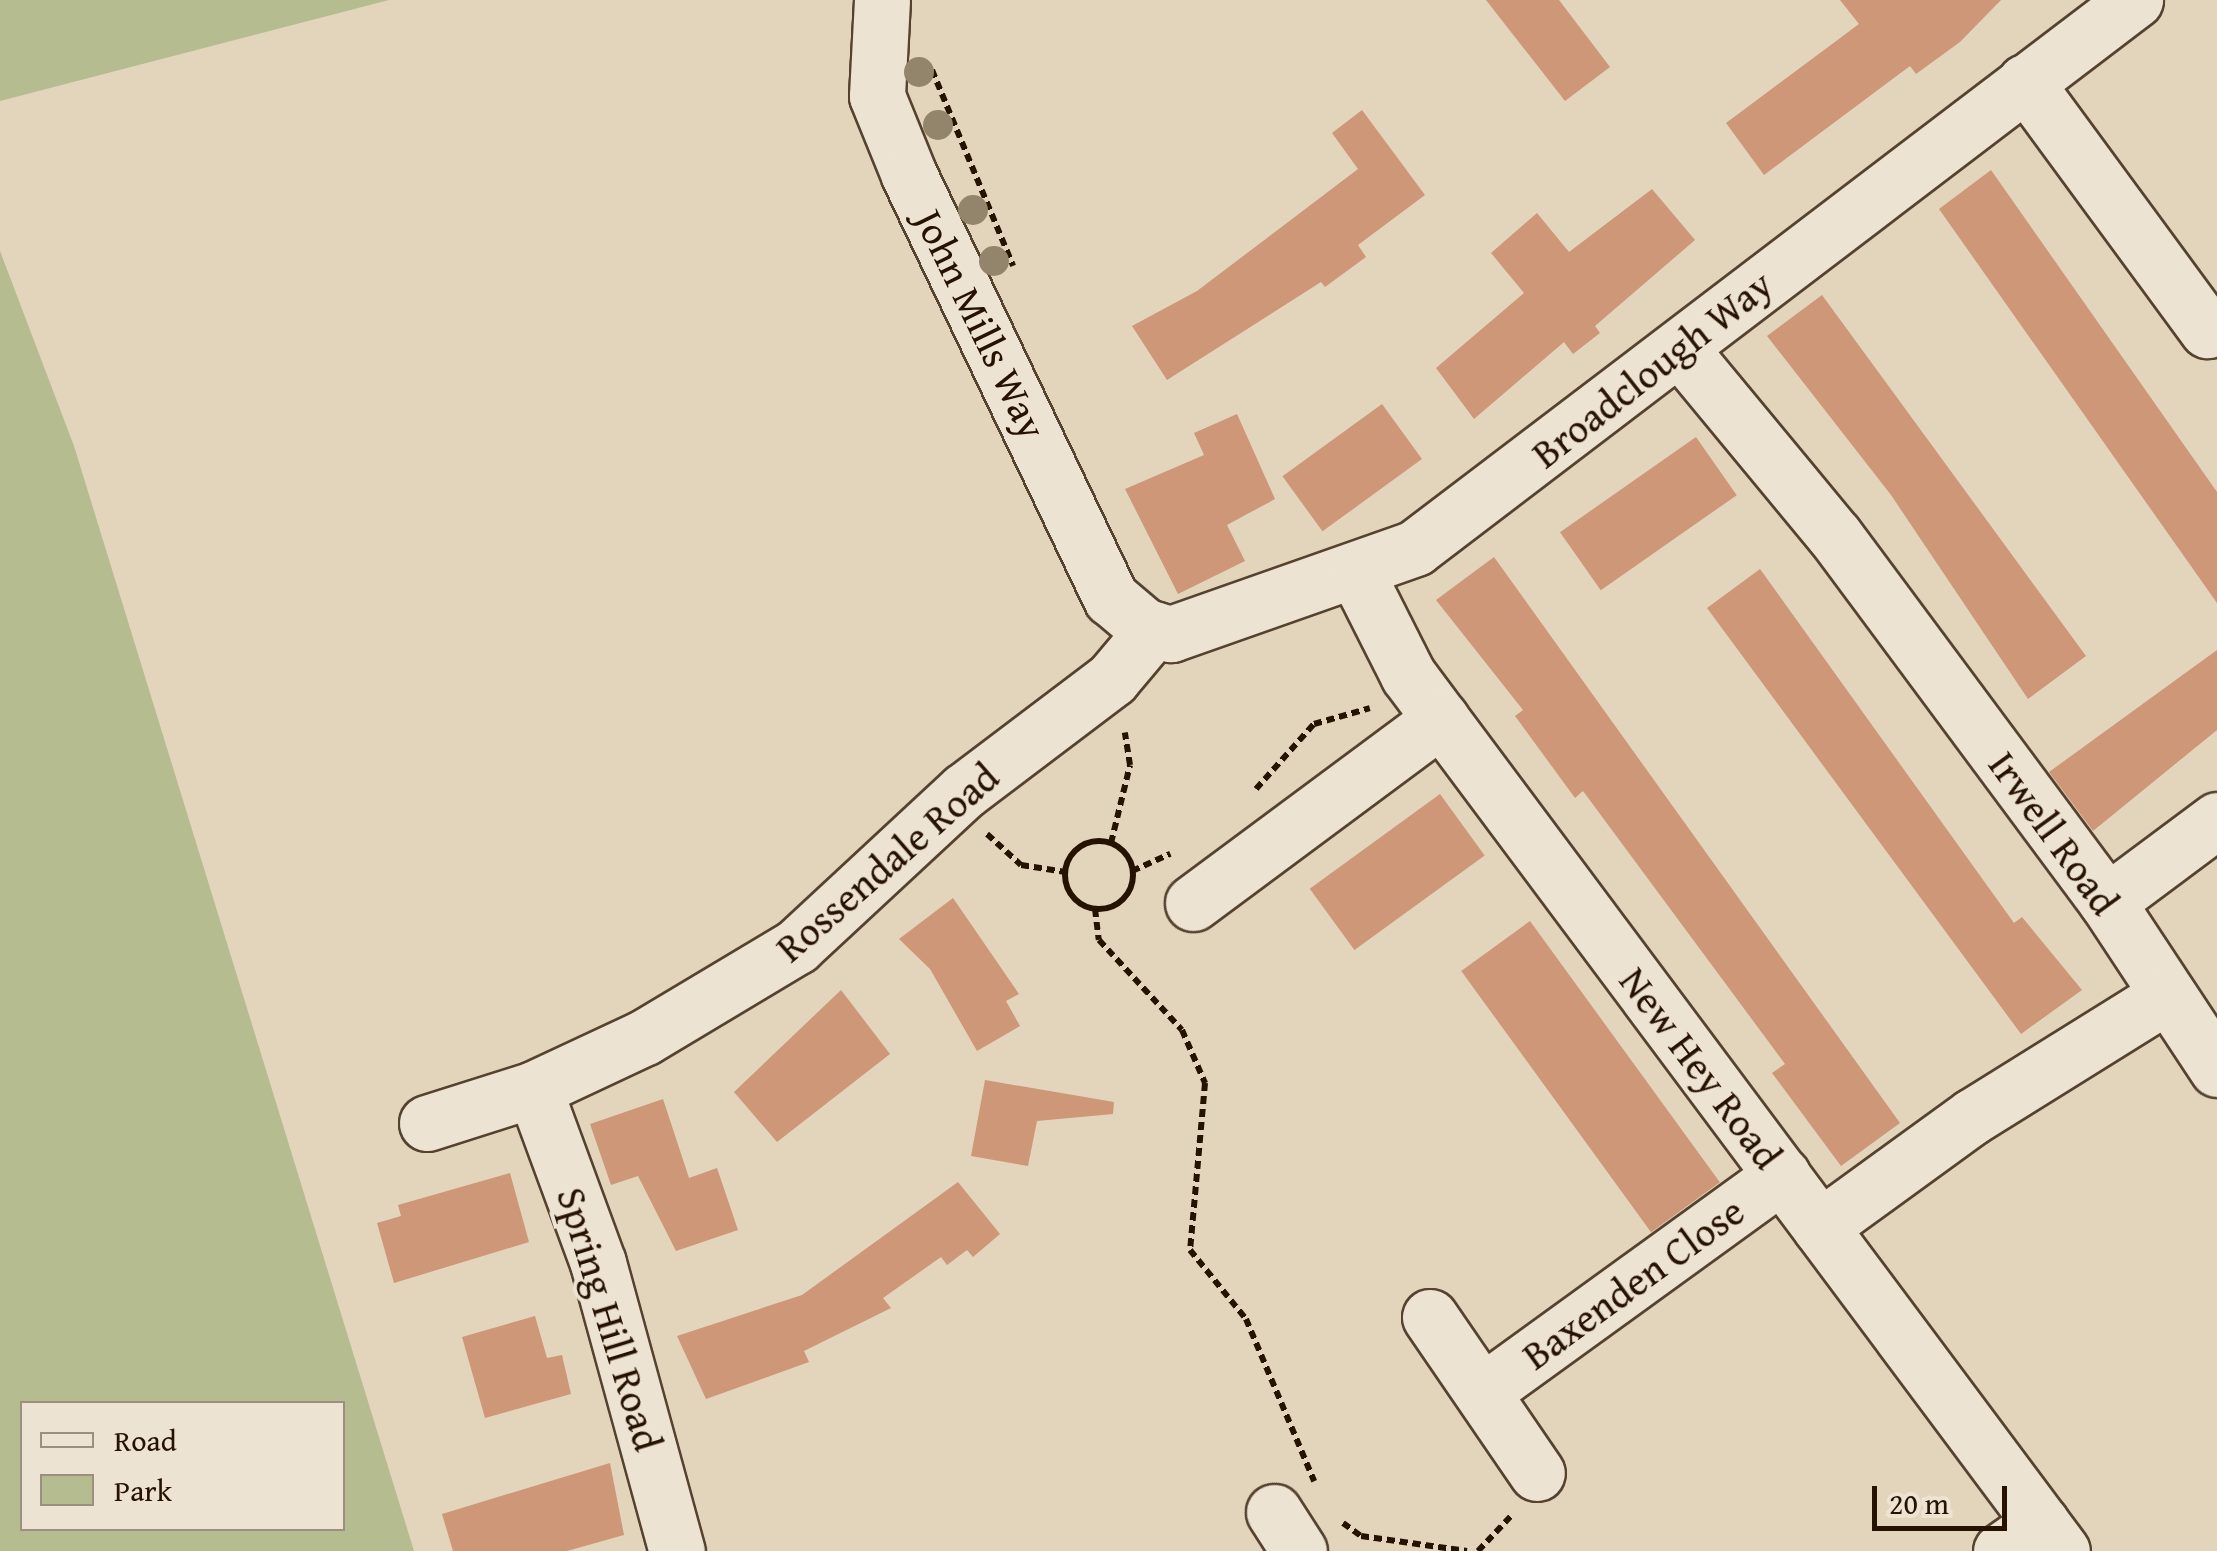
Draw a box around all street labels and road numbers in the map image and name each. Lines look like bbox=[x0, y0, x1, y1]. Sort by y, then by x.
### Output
street label: John Mills Way bbox=[905, 201, 1057, 447]
street label: Broadclough Way bbox=[1522, 260, 1782, 478]
street label: Irwell Road bbox=[1979, 742, 2129, 924]
street label: Rossendale Road bbox=[766, 752, 1008, 972]
street label: New Hey Road bbox=[1610, 958, 1792, 1178]
street label: Spring Hill Road bbox=[547, 1182, 673, 1456]
street label: Baxenden Close bbox=[1513, 1187, 1753, 1379]

